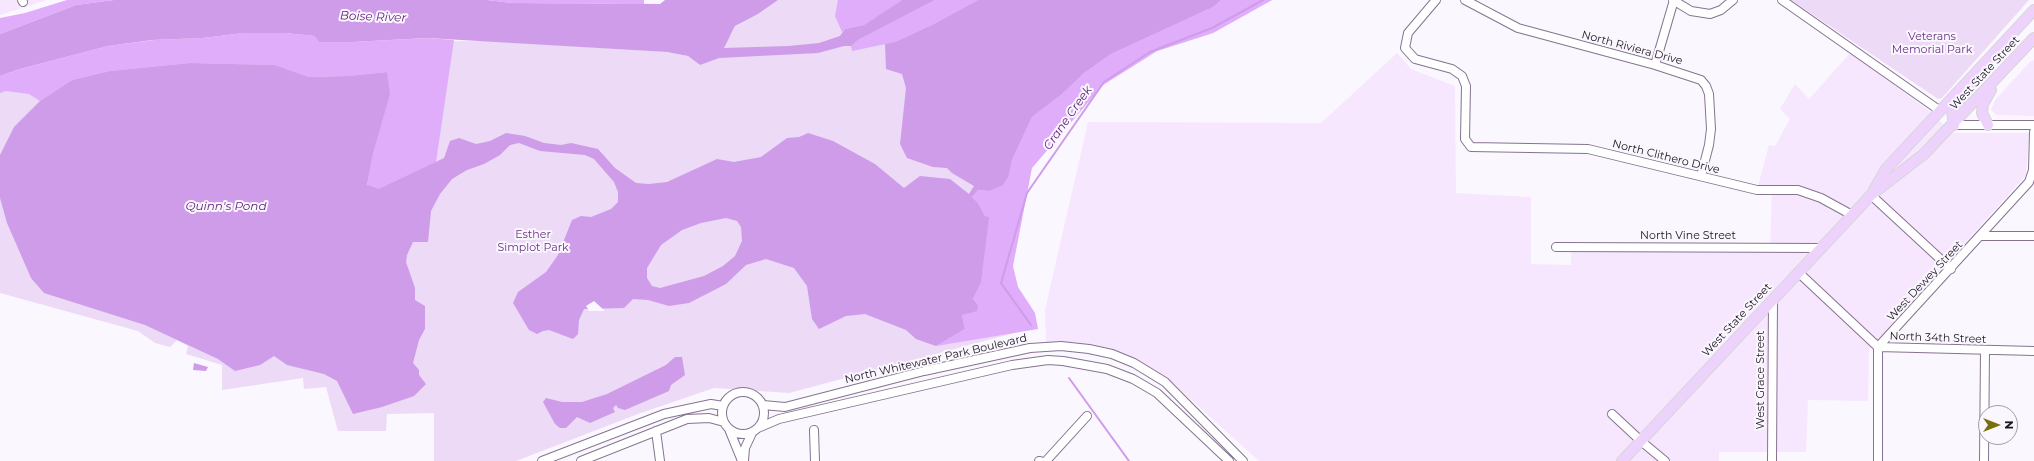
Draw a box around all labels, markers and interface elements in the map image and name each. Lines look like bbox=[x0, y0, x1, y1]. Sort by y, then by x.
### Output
water label: Boise River bbox=[340, 9, 406, 25]
street label: North Riviera Drive bbox=[1580, 28, 1684, 68]
park label: Veterans Memorial Park bbox=[1892, 30, 1972, 56]
street label: West State Street bbox=[1948, 34, 2022, 112]
water label: Crane Creek bbox=[1041, 83, 1095, 153]
street label: North Clithero Drive bbox=[1611, 137, 1721, 177]
water label: Quinn's Pond bbox=[185, 199, 267, 213]
park label: Esther Simplot Park bbox=[497, 228, 569, 254]
street label: North Vine Street bbox=[1640, 229, 1736, 243]
street label: West Dewey Street bbox=[1884, 238, 1966, 324]
street label: West State Street bbox=[1700, 281, 1774, 359]
street label: North 34th Street bbox=[1889, 330, 1987, 346]
street label: West Grace Street bbox=[1754, 331, 1768, 429]
street label: North Whitewater Park Boulevard bbox=[844, 332, 1028, 386]
north arrow bbox=[1978, 405, 2018, 445]
text: N bbox=[2002, 421, 2016, 429]

